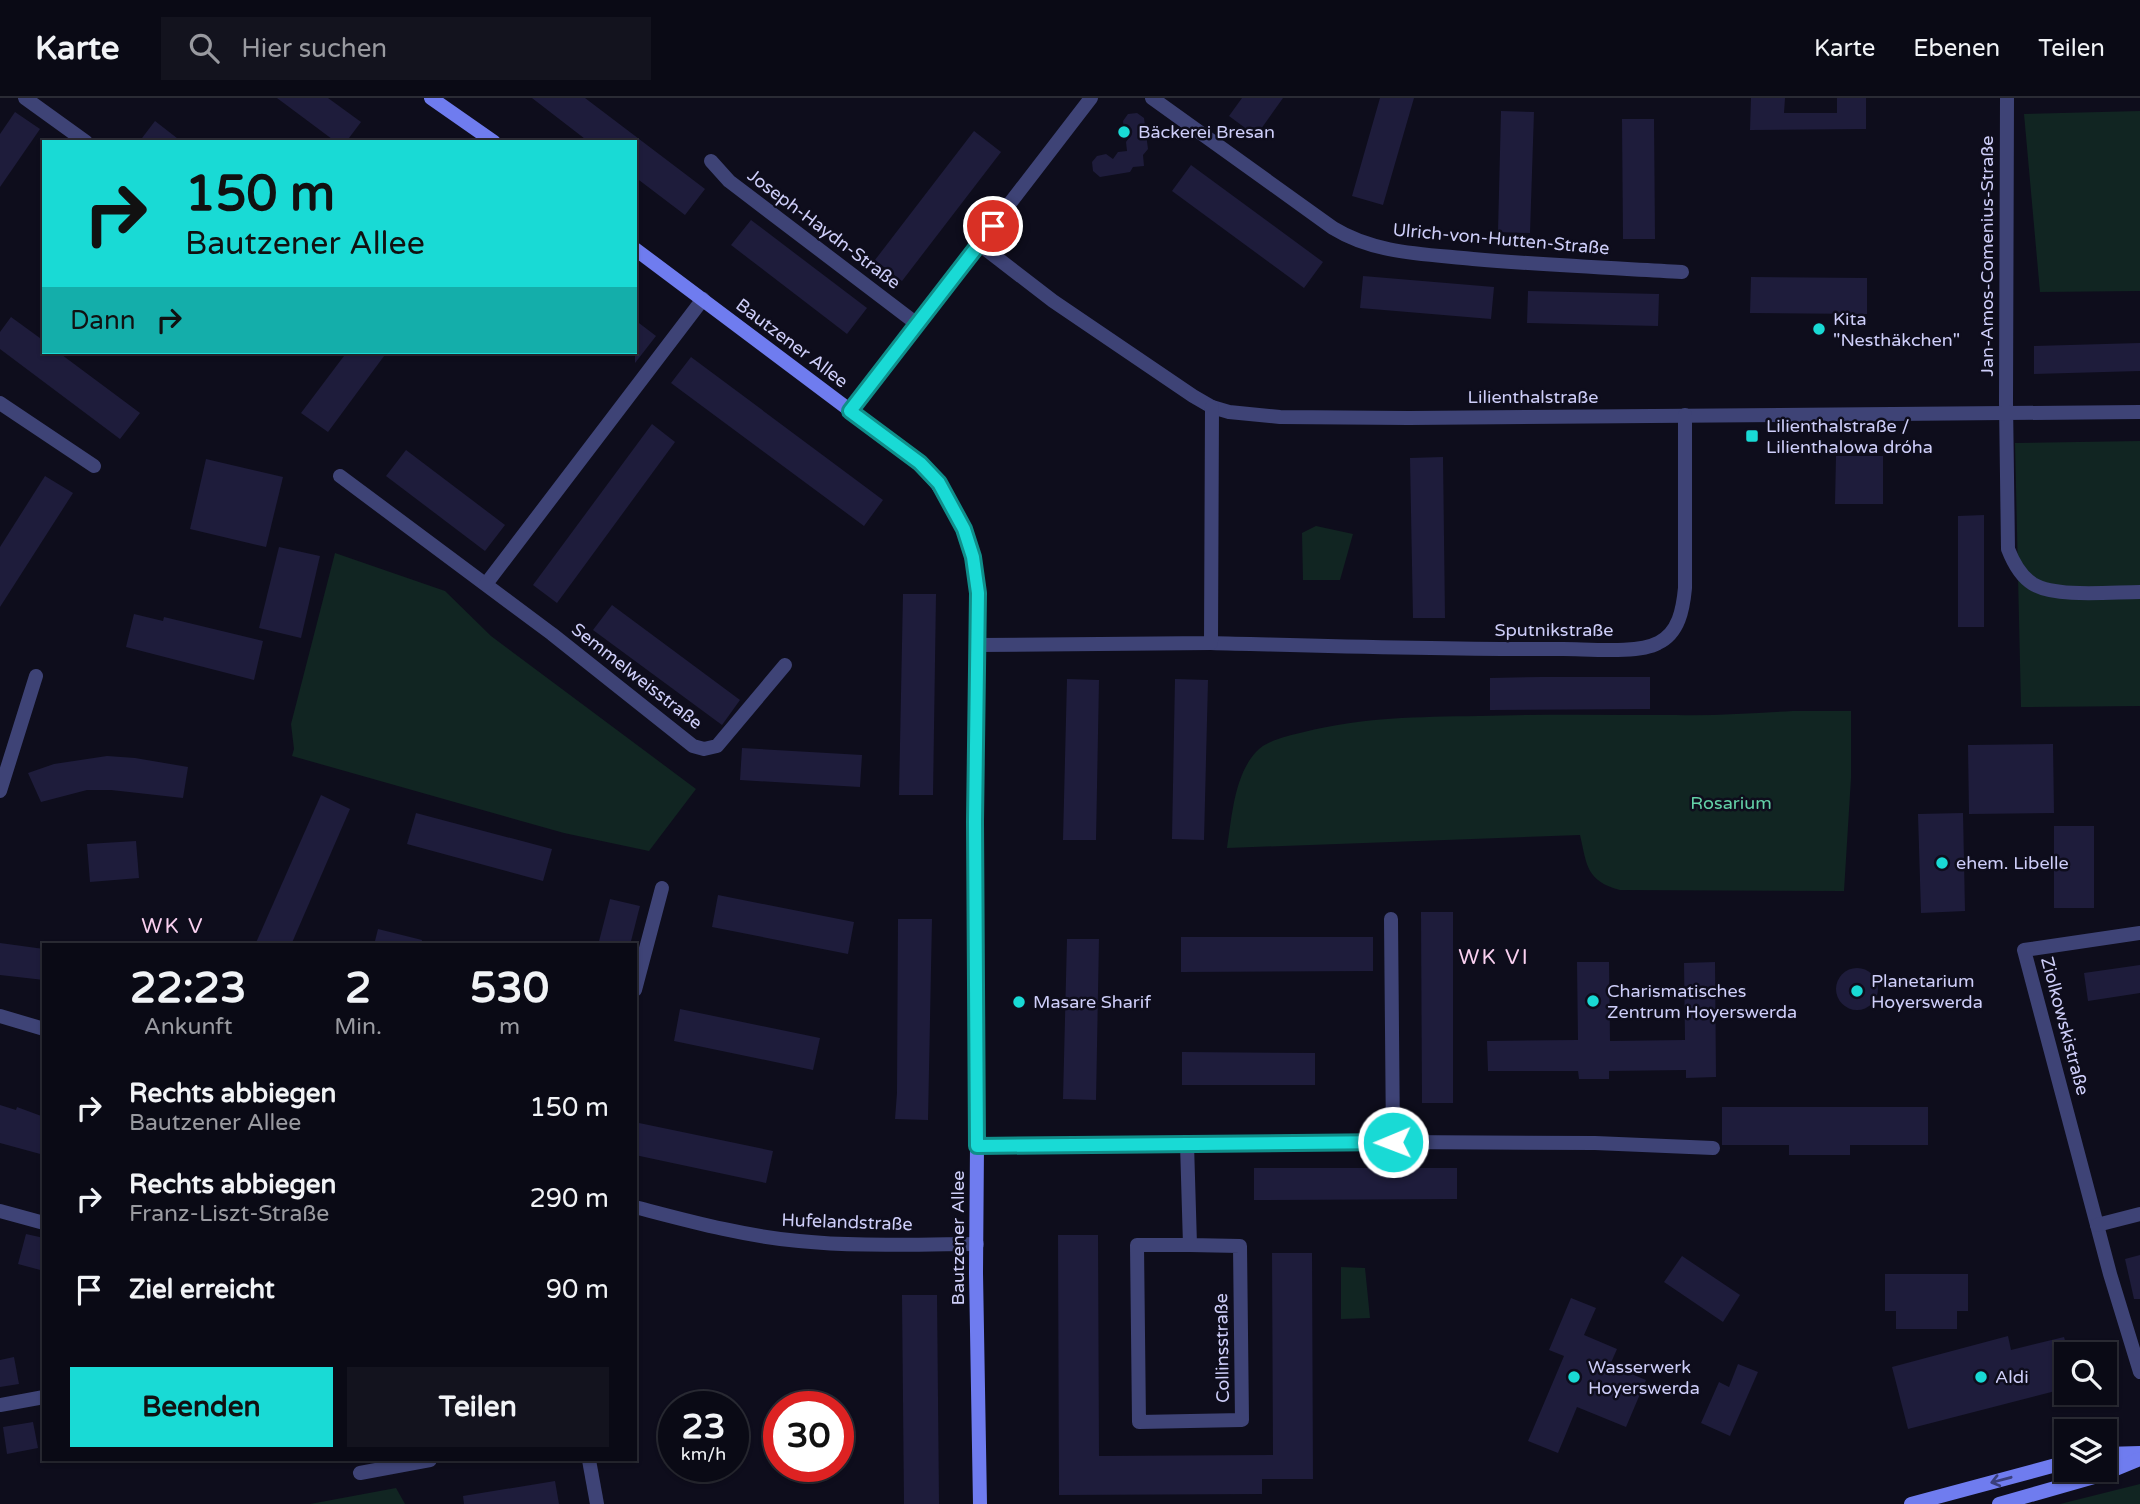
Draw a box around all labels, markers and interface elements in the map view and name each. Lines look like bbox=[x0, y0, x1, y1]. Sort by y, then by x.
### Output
search box bbox=[161, 17, 651, 80]
text: Karte bbox=[35, 29, 119, 68]
icon: search bbox=[185, 29, 223, 67]
text: Hier suchen bbox=[241, 33, 387, 64]
text: Karte bbox=[1814, 34, 1875, 63]
text: Ebenen bbox=[1913, 34, 2000, 63]
text: Teilen bbox=[2038, 34, 2105, 63]
place label: Bäckerei Bresan bbox=[1138, 121, 1275, 143]
marker: Bäckerei Bresan bbox=[1116, 124, 1132, 140]
street label: Jan-Amos-Comenius-Straße bbox=[1976, 136, 1998, 376]
street label: Joseph-Haydn-Straße bbox=[743, 164, 905, 294]
text: 150 m bbox=[185, 165, 335, 224]
icon: right bbox=[70, 168, 161, 259]
pin bbox=[963, 196, 1023, 256]
icon: arrive bbox=[974, 207, 1012, 245]
street label: Ulrich-von-Hutten-Straße bbox=[1392, 219, 1610, 259]
text: Bautzener Allee bbox=[185, 225, 425, 263]
street label: Bautzener Allee bbox=[732, 294, 852, 392]
icon: right bbox=[150, 301, 188, 339]
text: Dann bbox=[70, 305, 136, 336]
place label: Kita "Nesthäkchen" bbox=[1833, 308, 1960, 351]
marker: Kita "Nesthäkchen" bbox=[1811, 321, 1827, 337]
street label: Lilienthalstraße bbox=[1468, 386, 1598, 408]
place label: Lilienthalstraße / Lilienthalowa dróha bbox=[1766, 415, 1933, 458]
marker: Lilienthalstraße / Lilienthalowa dróha bbox=[1744, 428, 1760, 444]
street label: Semmelweisstraße bbox=[567, 618, 707, 734]
street label: Sputnikstraße bbox=[1495, 619, 1613, 641]
park label: Rosarium bbox=[1690, 792, 1772, 814]
place label: ehem. Libelle bbox=[1956, 852, 2069, 874]
marker: ehem. Libelle bbox=[1934, 855, 1950, 871]
district label: WK V bbox=[141, 914, 205, 939]
district label: WK VI bbox=[1458, 945, 1530, 970]
street label: Ziolkowskistraße bbox=[2036, 954, 2094, 1098]
text: 22:23 bbox=[130, 963, 246, 1014]
text: 2 bbox=[345, 963, 371, 1014]
text: 530 bbox=[470, 963, 549, 1014]
place label: Planetarium Hoyerswerda bbox=[1871, 970, 1983, 1013]
place label: Charismatisches Zentrum Hoyerswerda bbox=[1607, 980, 1797, 1023]
marker: Planetarium Hoyerswerda bbox=[1849, 983, 1865, 999]
place label: Masare Sharif bbox=[1033, 991, 1151, 1013]
marker: Charismatisches Zentrum Hoyerswerda bbox=[1585, 993, 1601, 1009]
marker: Masare Sharif bbox=[1011, 994, 1027, 1010]
text: Ankunft bbox=[144, 1013, 232, 1041]
text: Min. bbox=[334, 1013, 382, 1041]
text: m bbox=[499, 1013, 520, 1041]
text: Rechts abbiegen bbox=[129, 1078, 336, 1109]
icon: right bbox=[70, 1089, 108, 1127]
text: 150 m bbox=[529, 1092, 609, 1123]
position arrow bbox=[1356, 1105, 1430, 1179]
text: Bautzener Allee bbox=[129, 1109, 301, 1137]
text: Rechts abbiegen bbox=[129, 1169, 336, 1200]
street label: Bautzener Allee bbox=[947, 1171, 969, 1305]
icon: right bbox=[70, 1180, 108, 1218]
text: 290 m bbox=[529, 1183, 609, 1214]
text: Franz-Liszt-Straße bbox=[129, 1200, 329, 1228]
street label: Hufelandstraße bbox=[781, 1209, 913, 1235]
icon: arrive bbox=[70, 1271, 108, 1309]
text: Ziel erreicht bbox=[129, 1274, 275, 1305]
text: 90 m bbox=[546, 1274, 609, 1305]
street label: Collinsstraße bbox=[1210, 1293, 1234, 1403]
map controls bbox=[2054, 1342, 2117, 1482]
button: search bbox=[2054, 1342, 2117, 1405]
place label: Wasserwerk Hoyerswerda bbox=[1588, 1356, 1700, 1399]
place label: Aldi bbox=[1995, 1366, 2029, 1388]
button: Beenden bbox=[70, 1367, 333, 1447]
button: Teilen bbox=[347, 1367, 609, 1447]
marker: Wasserwerk Hoyerswerda bbox=[1566, 1369, 1582, 1385]
marker: Aldi bbox=[1973, 1369, 1989, 1385]
speed limit sign: 30 bbox=[763, 1391, 854, 1482]
text: 23 bbox=[682, 1406, 725, 1448]
button: layers bbox=[2054, 1419, 2117, 1482]
text: km/h bbox=[681, 1443, 726, 1465]
one-way arrow bbox=[1990, 1474, 2013, 1487]

